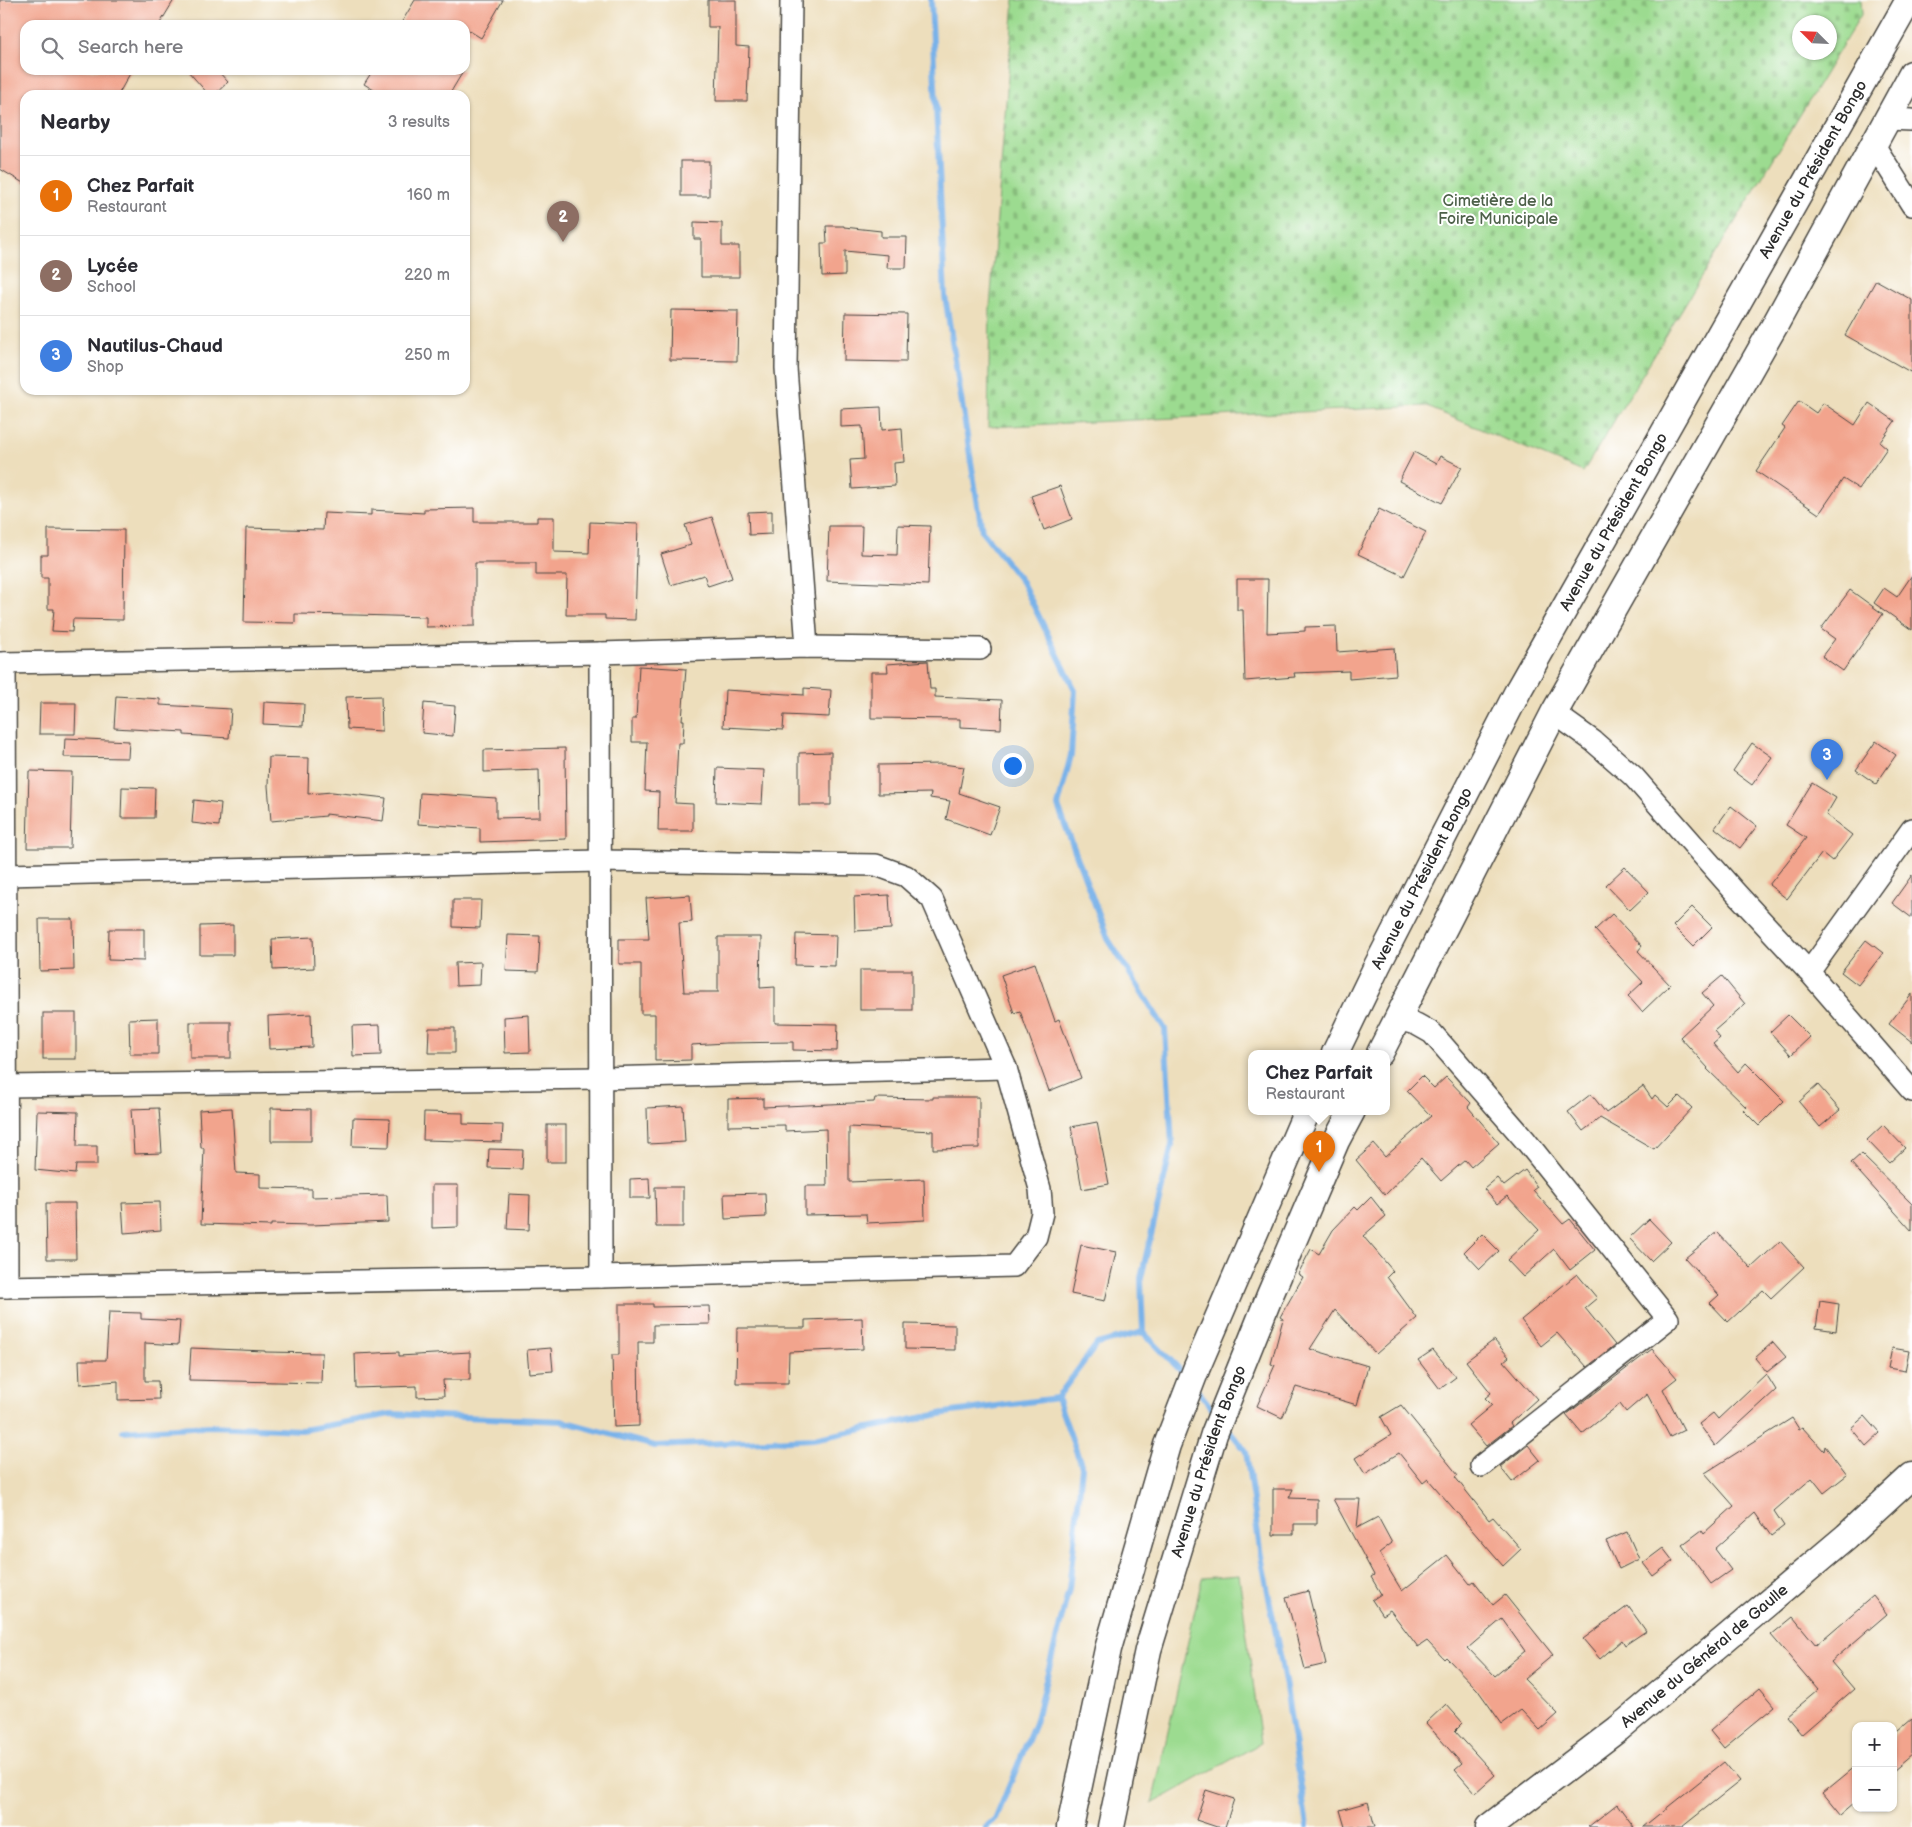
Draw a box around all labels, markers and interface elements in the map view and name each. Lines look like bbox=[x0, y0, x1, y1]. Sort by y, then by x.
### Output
north arrow bbox=[1792, 15, 1837, 60]
search box bbox=[20, 20, 470, 75]
icon: search bbox=[38, 34, 66, 62]
text: Search here bbox=[78, 36, 183, 59]
street label: Avenue du Président Bongo bbox=[1755, 77, 1871, 262]
text: Nearby bbox=[40, 110, 110, 135]
text: 3 results bbox=[388, 113, 450, 132]
text: Chez Parfait bbox=[87, 175, 194, 198]
text: 1 bbox=[53, 186, 59, 205]
text: 160 m bbox=[407, 186, 450, 205]
park label: Cimetière de la Foire Municipale bbox=[1438, 192, 1559, 229]
text: Restaurant bbox=[87, 198, 167, 217]
pin: 2 bbox=[547, 201, 579, 242]
text: Lycée bbox=[87, 255, 138, 278]
text: 2 bbox=[51, 266, 61, 285]
text: 220 m bbox=[404, 266, 450, 285]
text: School bbox=[87, 278, 136, 297]
text: Nautilus-Chaud bbox=[87, 335, 223, 358]
text: 3 bbox=[51, 346, 61, 365]
text: 250 m bbox=[404, 346, 450, 365]
text: Shop bbox=[87, 358, 124, 377]
street label: Avenue du Président Bongo bbox=[1556, 429, 1672, 614]
pin: 3 bbox=[1811, 739, 1843, 780]
your location bbox=[1000, 753, 1026, 779]
street label: Avenue du Président Bongo bbox=[1367, 784, 1476, 973]
popup bbox=[1248, 1050, 1390, 1115]
text: Chez Parfait bbox=[1265, 1062, 1373, 1085]
text: Restaurant bbox=[1265, 1085, 1345, 1104]
pin: 1 bbox=[1303, 1131, 1335, 1172]
street label: Avenue du Président Bongo bbox=[1167, 1363, 1250, 1560]
street label: Avenue du Général de Gaulle bbox=[1617, 1580, 1792, 1732]
map controls bbox=[1852, 1722, 1897, 1812]
button: + bbox=[1852, 1722, 1897, 1767]
button: − bbox=[1852, 1767, 1897, 1812]

